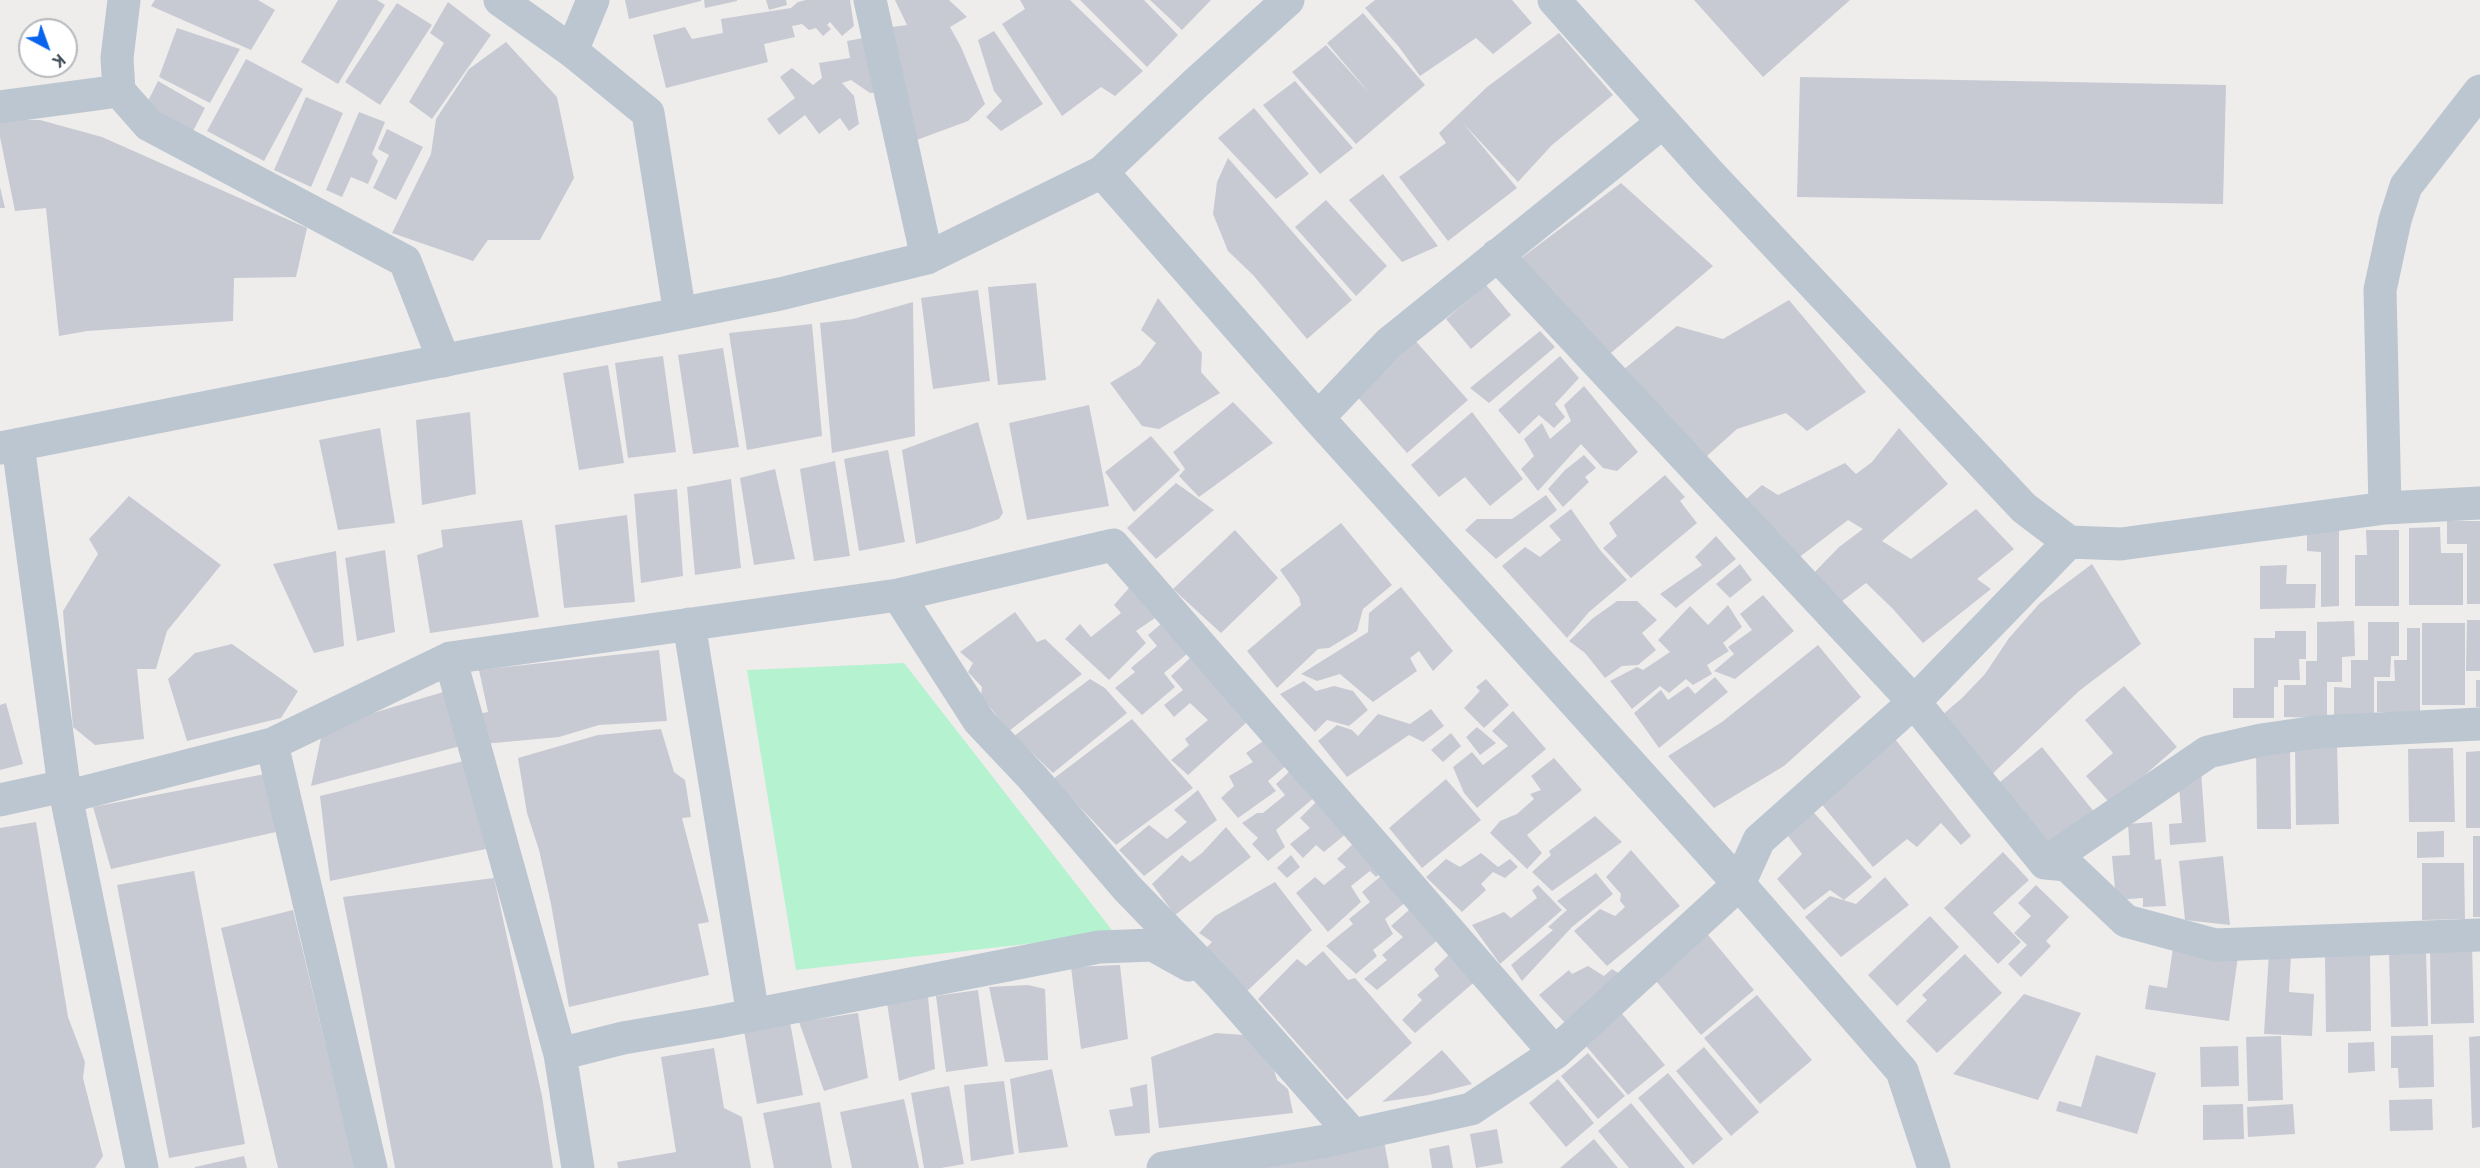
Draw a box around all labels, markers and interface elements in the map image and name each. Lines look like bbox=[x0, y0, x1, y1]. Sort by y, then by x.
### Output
north arrow bbox=[18, 18, 78, 78]
text: K bbox=[49, 50, 69, 71]

